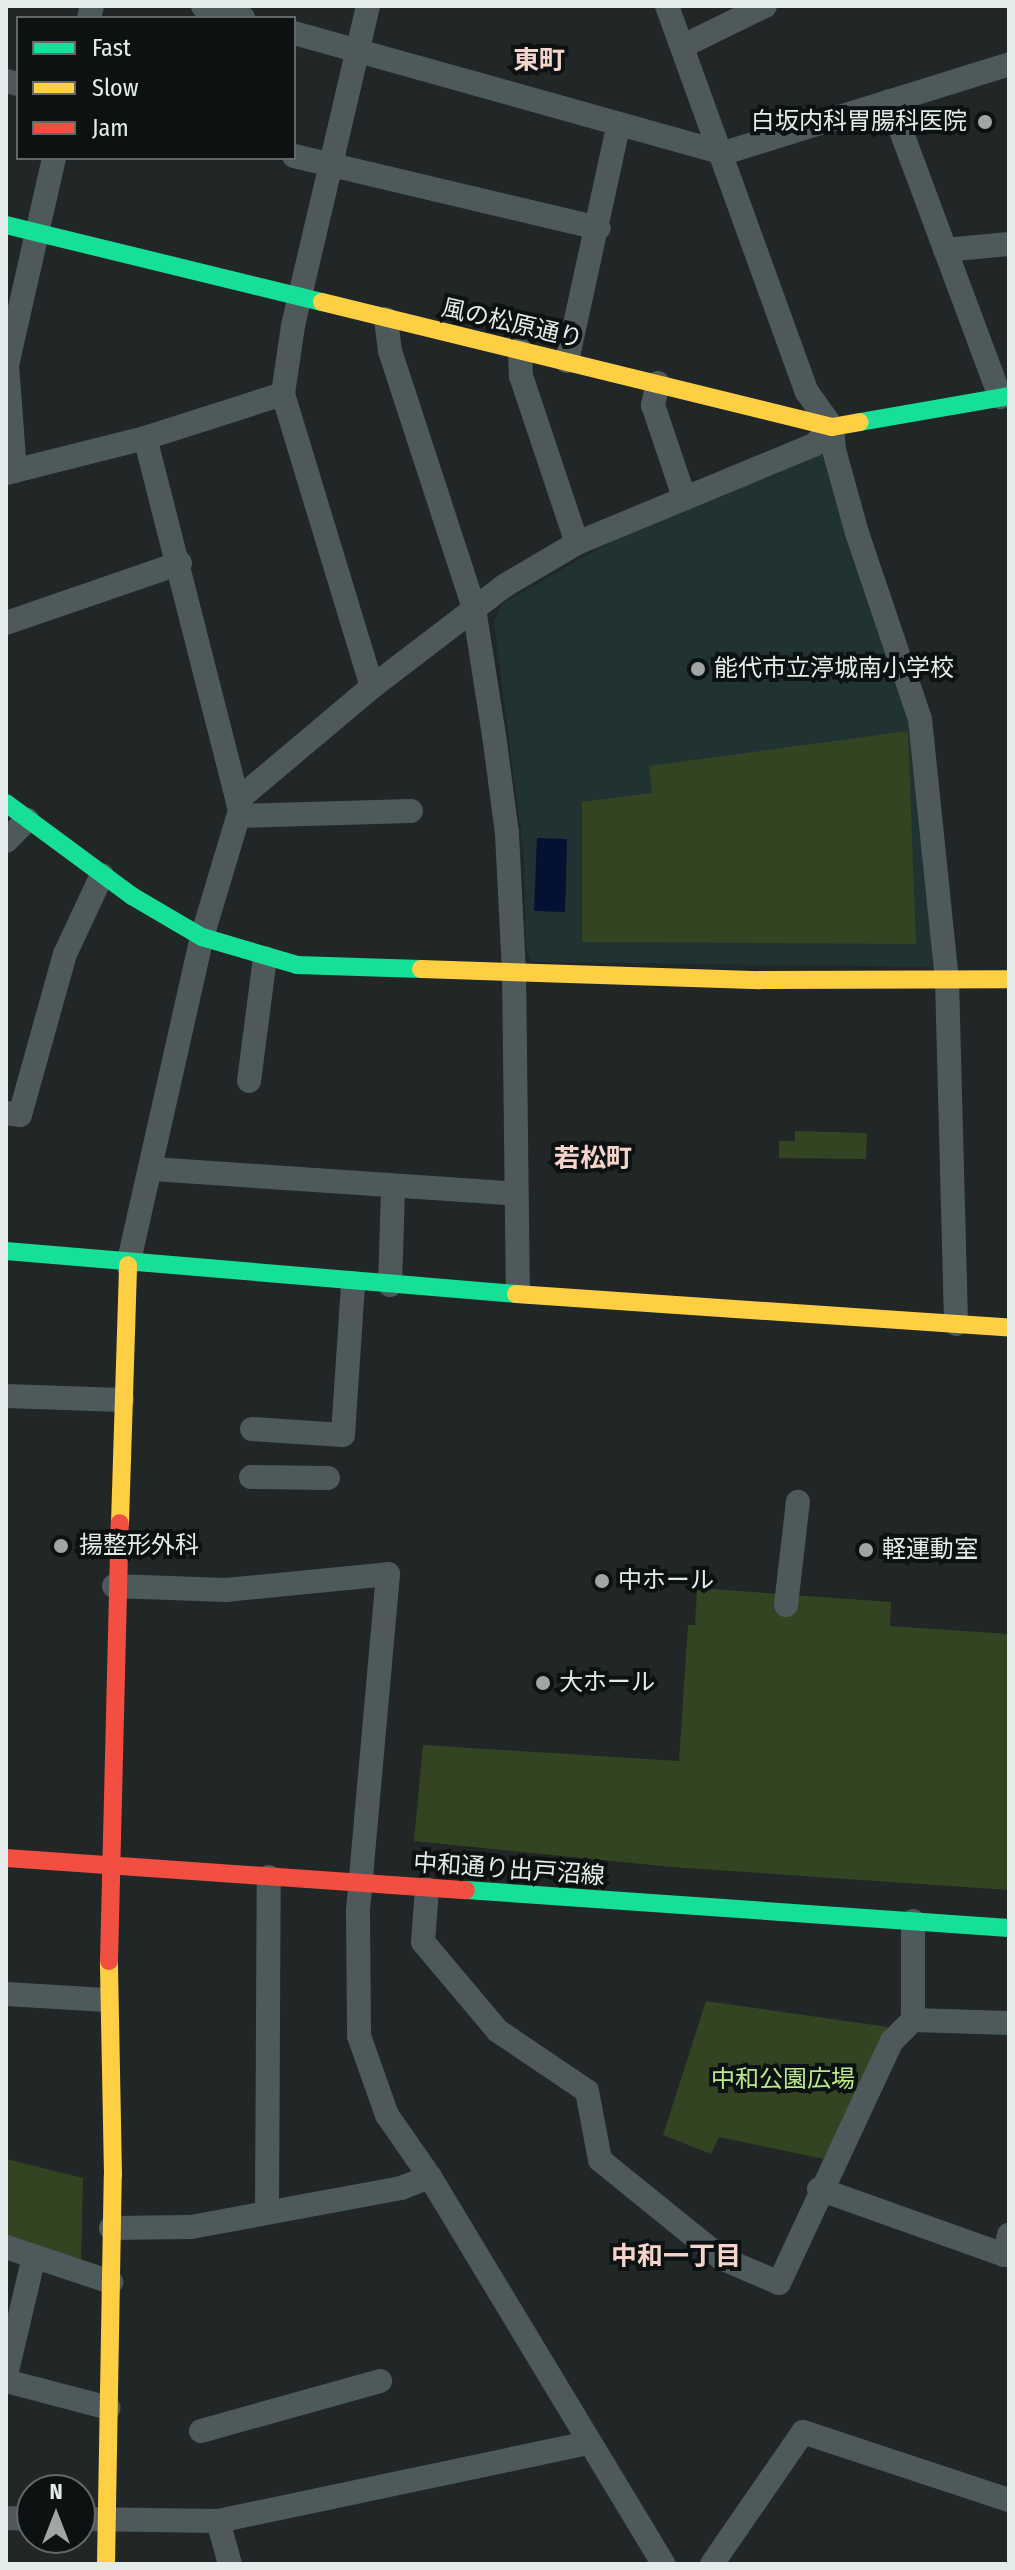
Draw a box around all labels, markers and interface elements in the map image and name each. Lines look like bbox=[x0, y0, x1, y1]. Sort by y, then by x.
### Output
legend bbox=[16, 16, 296, 160]
text: Fast bbox=[92, 34, 131, 62]
district label: 東町 bbox=[513, 45, 565, 77]
text: Slow bbox=[92, 74, 138, 102]
place label: 白坂内科胃腸科医院 bbox=[751, 108, 967, 136]
marker: 白坂内科胃腸科医院 bbox=[974, 111, 996, 133]
text: Jam bbox=[92, 114, 129, 142]
street label: 風の松原通り bbox=[439, 294, 585, 354]
place label: 能代市立渟城南小学校 bbox=[714, 655, 954, 683]
marker: 能代市立渟城南小学校 bbox=[689, 660, 707, 678]
district label: 若松町 bbox=[554, 1143, 632, 1175]
place label: 揚整形外科 bbox=[79, 1532, 199, 1560]
marker: 揚整形外科 bbox=[50, 1535, 72, 1557]
place label: 軽運動室 bbox=[882, 1536, 978, 1564]
marker: 軽運動室 bbox=[857, 1541, 875, 1559]
place label: 中ホール bbox=[618, 1567, 714, 1595]
marker: 中ホール bbox=[593, 1572, 611, 1590]
place label: 大ホール bbox=[559, 1669, 655, 1697]
marker: 大ホール bbox=[534, 1674, 552, 1692]
street label: 中和通り出戸沼線 bbox=[412, 1849, 606, 1891]
park label: 中和公園広場 bbox=[711, 2066, 855, 2094]
district label: 中和一丁目 bbox=[611, 2241, 741, 2273]
north arrow bbox=[16, 2474, 96, 2554]
text: N bbox=[49, 2478, 63, 2505]

